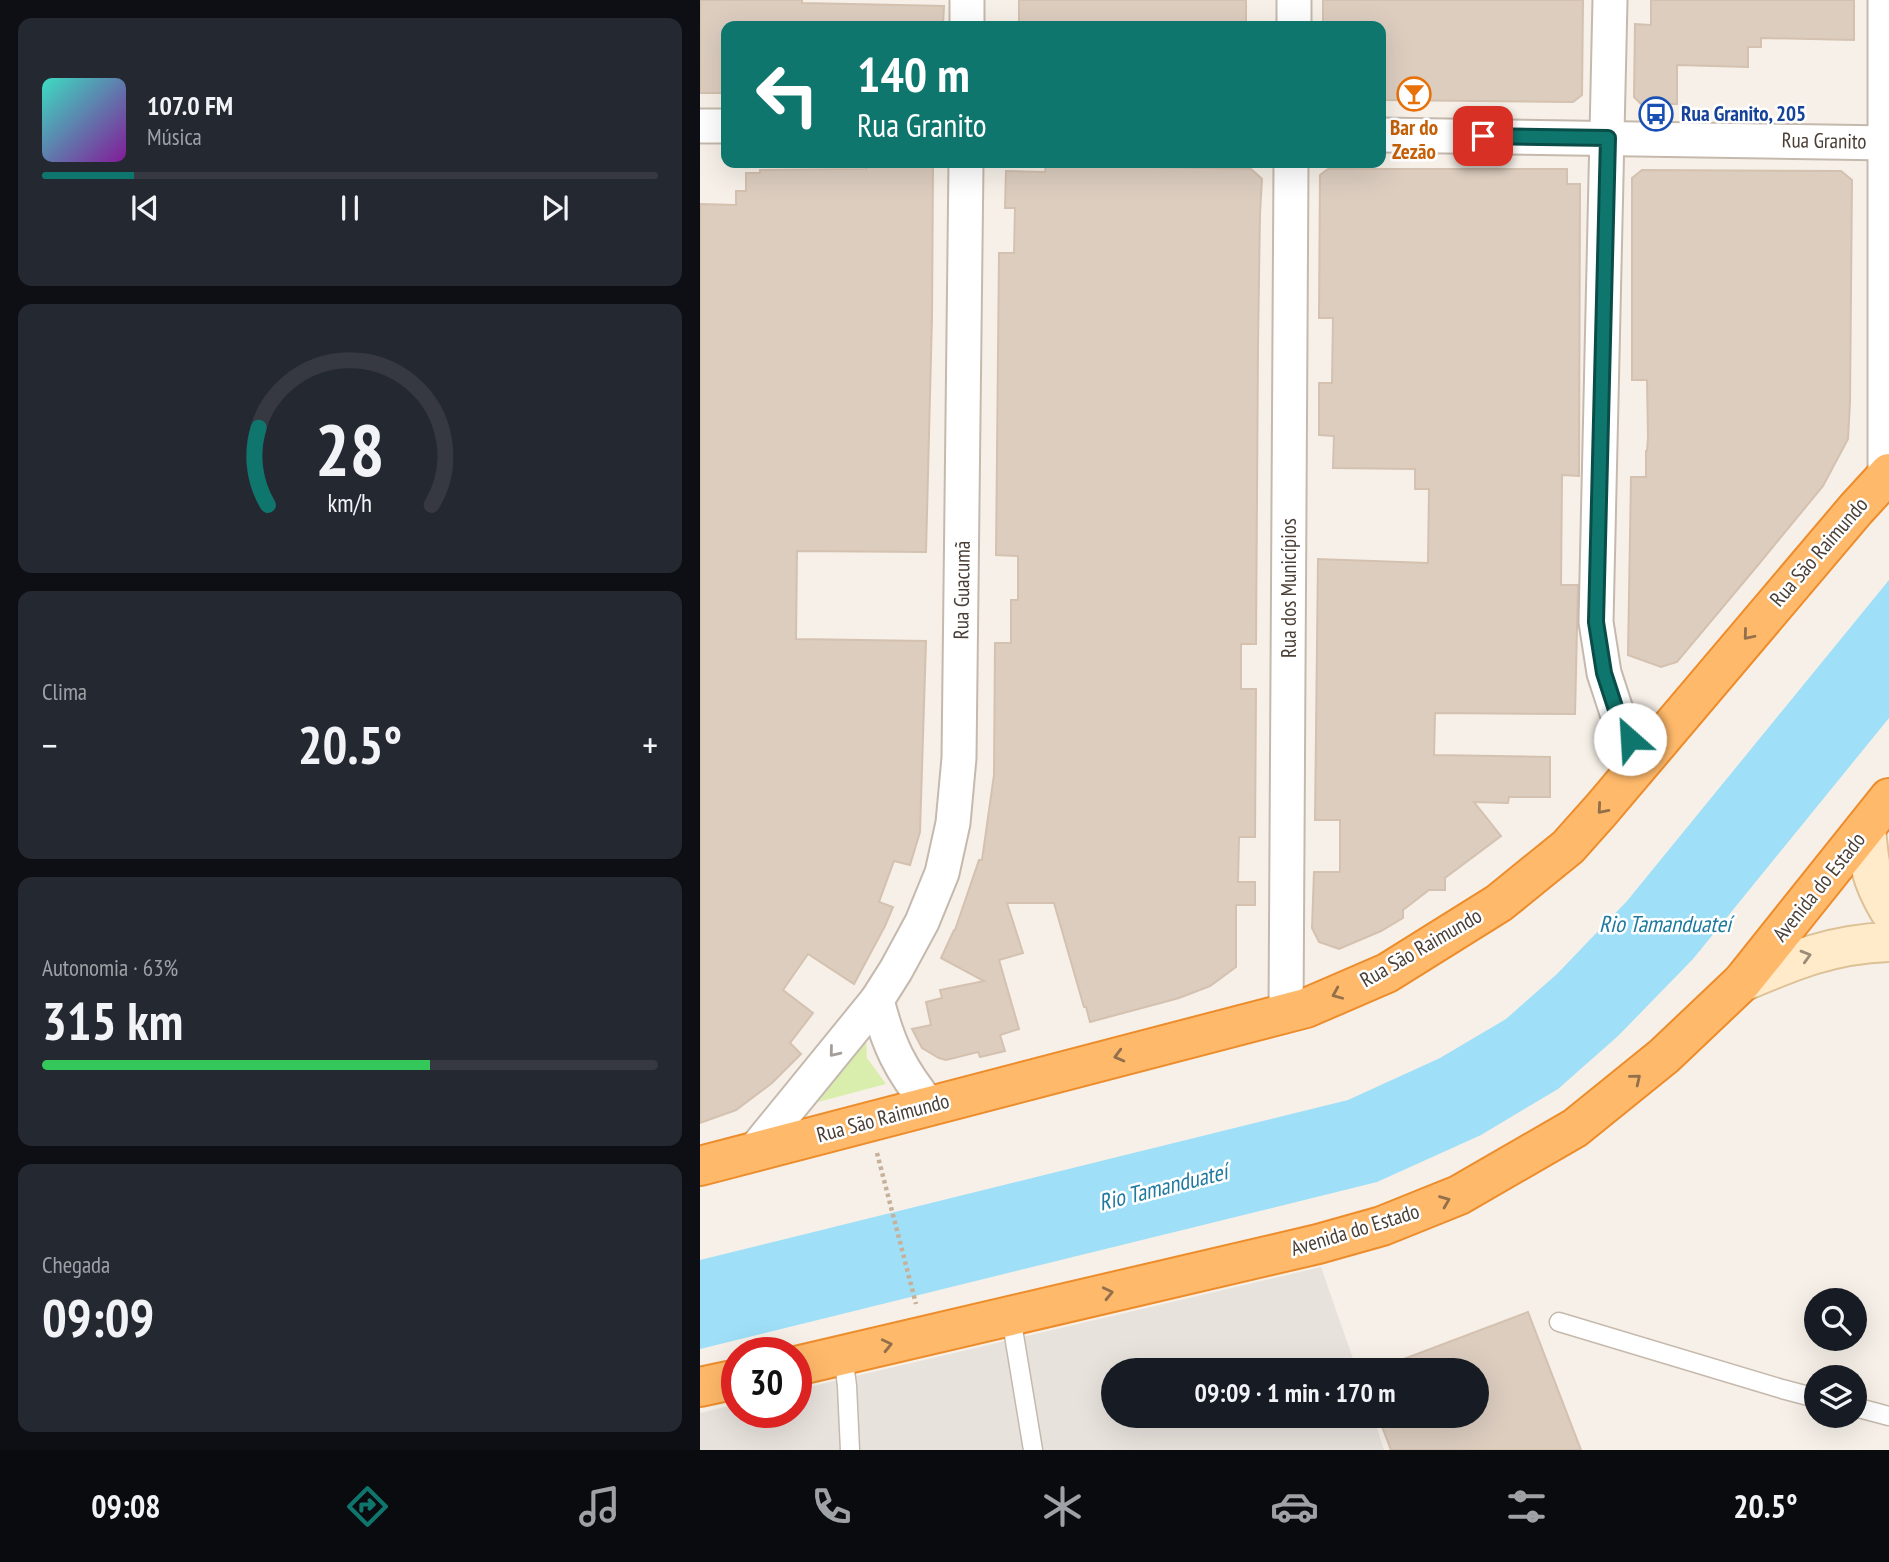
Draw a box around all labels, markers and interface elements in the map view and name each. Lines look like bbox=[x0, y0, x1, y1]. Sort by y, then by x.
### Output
text: 140 m bbox=[857, 42, 970, 106]
icon: left bbox=[742, 49, 833, 140]
bar icon: Bar do Zezão bbox=[1395, 75, 1433, 113]
text: 107.0 FM bbox=[147, 89, 233, 122]
bus stop icon: Rua Granito, 205 bbox=[1637, 95, 1675, 133]
place label: Rua Granito, 205 bbox=[1681, 100, 1806, 127]
text: Rua Granito bbox=[857, 104, 987, 146]
pin bbox=[1453, 106, 1513, 166]
place label: Bar do Zezão bbox=[1390, 114, 1438, 165]
icon: arrive bbox=[1464, 117, 1502, 155]
text: Música bbox=[147, 122, 202, 151]
street label: Rua Granito bbox=[1781, 126, 1867, 155]
icon: previous bbox=[126, 189, 164, 227]
icon: pause bbox=[331, 189, 369, 227]
icon: next bbox=[536, 189, 574, 227]
text: 28 bbox=[315, 401, 385, 495]
text: km/h bbox=[328, 486, 372, 518]
street label: Rua São Raimundo bbox=[1764, 491, 1873, 612]
street label: Rua dos Municípios bbox=[1275, 518, 1302, 658]
street label: Rua Guacumã bbox=[947, 540, 976, 640]
one-way arrow bbox=[1744, 627, 1756, 640]
text: Clima bbox=[42, 677, 87, 706]
position arrow bbox=[1593, 702, 1667, 776]
text: 20.5° bbox=[298, 711, 402, 778]
text: − bbox=[42, 720, 58, 769]
text: + bbox=[642, 720, 658, 769]
one-way arrow bbox=[1598, 801, 1610, 814]
street label: Avenida do Estado bbox=[1766, 827, 1871, 947]
street label: Rua São Raimundo bbox=[1355, 902, 1486, 993]
water label: Rio Tamanduateí bbox=[1599, 909, 1735, 938]
one-way arrow bbox=[1799, 950, 1811, 965]
text: Autonomia · 63% bbox=[42, 953, 178, 982]
one-way arrow bbox=[1332, 986, 1344, 1000]
text: 315 km bbox=[42, 987, 183, 1054]
one-way arrow bbox=[830, 1044, 842, 1057]
one-way arrow bbox=[1113, 1048, 1125, 1062]
one-way arrow bbox=[1629, 1074, 1641, 1087]
street label: Rua São Raimundo bbox=[814, 1087, 952, 1148]
water label: Rio Tamanduateí bbox=[1095, 1156, 1234, 1217]
one-way arrow bbox=[1439, 1195, 1451, 1209]
street label: Avenida do Estado bbox=[1287, 1197, 1422, 1262]
text: Chegada bbox=[42, 1250, 110, 1279]
text: 09:09 bbox=[42, 1284, 154, 1351]
one-way arrow bbox=[1102, 1287, 1114, 1302]
map controls bbox=[1804, 1288, 1867, 1428]
button: search bbox=[1804, 1288, 1867, 1351]
speed limit sign: 30 bbox=[721, 1337, 812, 1428]
one-way arrow bbox=[881, 1339, 893, 1354]
button: layers bbox=[1804, 1365, 1867, 1428]
text: 09:09 · 1 min · 170 m bbox=[1195, 1376, 1395, 1409]
icon: directions bbox=[343, 1482, 392, 1531]
icon: music bbox=[575, 1482, 624, 1531]
icon: phone bbox=[807, 1482, 856, 1531]
icon: climate bbox=[1038, 1482, 1087, 1531]
icon: car bbox=[1270, 1482, 1319, 1531]
icon: filters bbox=[1502, 1482, 1551, 1531]
text: 09:08 bbox=[91, 1485, 161, 1527]
text: 20.5° bbox=[1733, 1485, 1798, 1527]

